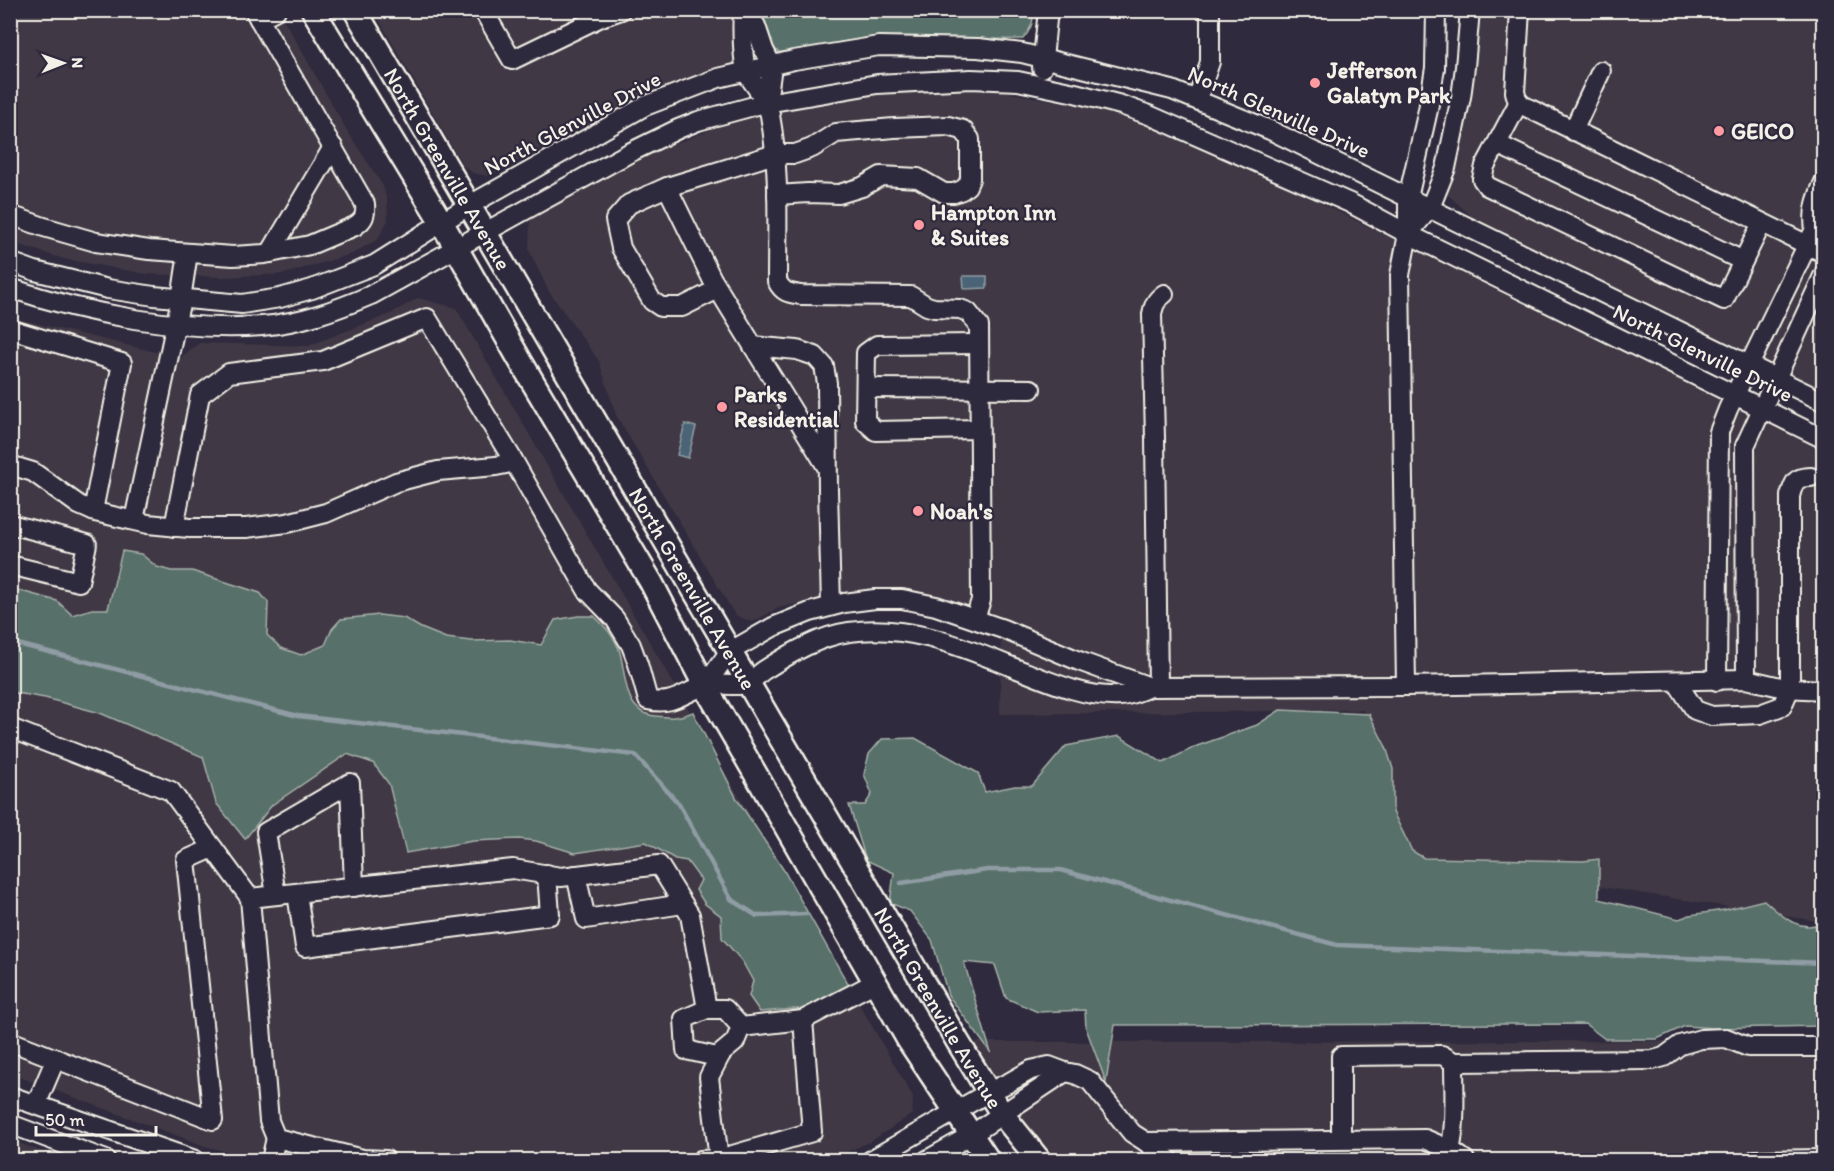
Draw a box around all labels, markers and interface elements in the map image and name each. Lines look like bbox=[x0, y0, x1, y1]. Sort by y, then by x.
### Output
north arrow bbox=[33, 33, 93, 93]
text: N bbox=[68, 57, 87, 68]
place label: Jefferson Galatyn Park bbox=[1326, 57, 1451, 109]
street label: North Glenville Drive bbox=[1184, 60, 1374, 164]
street label: North Greenville Avenue bbox=[378, 63, 517, 275]
street label: North Glenville Drive bbox=[479, 65, 665, 181]
marker: Jefferson Galatyn Park bbox=[1308, 76, 1322, 90]
place label: GEICO bbox=[1731, 118, 1794, 145]
marker: GEICO bbox=[1712, 124, 1726, 138]
place label: Hampton Inn & Suites bbox=[931, 199, 1057, 251]
marker: Hampton Inn & Suites bbox=[912, 218, 926, 232]
street label: North Glenville Drive bbox=[1609, 298, 1797, 408]
place label: Parks Residential bbox=[734, 381, 840, 433]
marker: Parks Residential bbox=[715, 400, 729, 414]
street label: North Greenville Avenue bbox=[623, 482, 763, 695]
place label: Noah's bbox=[930, 498, 993, 525]
marker: Noah's bbox=[911, 504, 925, 518]
street label: North Greenville Avenue bbox=[869, 902, 1009, 1114]
scale bar bbox=[36, 1099, 156, 1137]
text: 50 m bbox=[45, 1109, 85, 1131]

